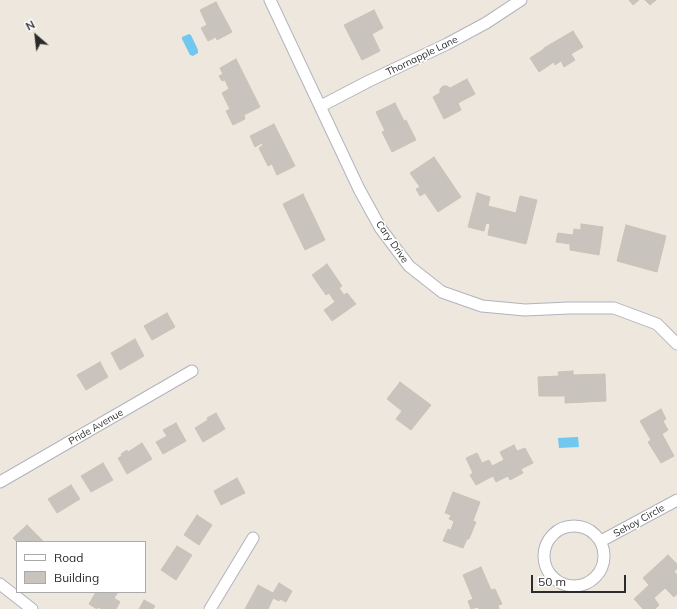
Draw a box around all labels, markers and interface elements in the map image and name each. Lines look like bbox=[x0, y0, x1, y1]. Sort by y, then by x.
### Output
north arrow bbox=[16, 16, 56, 56]
text: N bbox=[23, 17, 37, 34]
street label: Thornapple Lane bbox=[384, 33, 460, 79]
street label: Cary Drive bbox=[373, 219, 411, 265]
street label: Pride Avenue bbox=[66, 406, 126, 448]
street label: Sehoy Circle bbox=[611, 502, 667, 540]
legend bbox=[16, 541, 146, 593]
text: Road bbox=[54, 550, 83, 565]
scale bar bbox=[533, 567, 628, 593]
text: Building bbox=[54, 570, 99, 585]
text: 50 m bbox=[538, 574, 566, 589]

